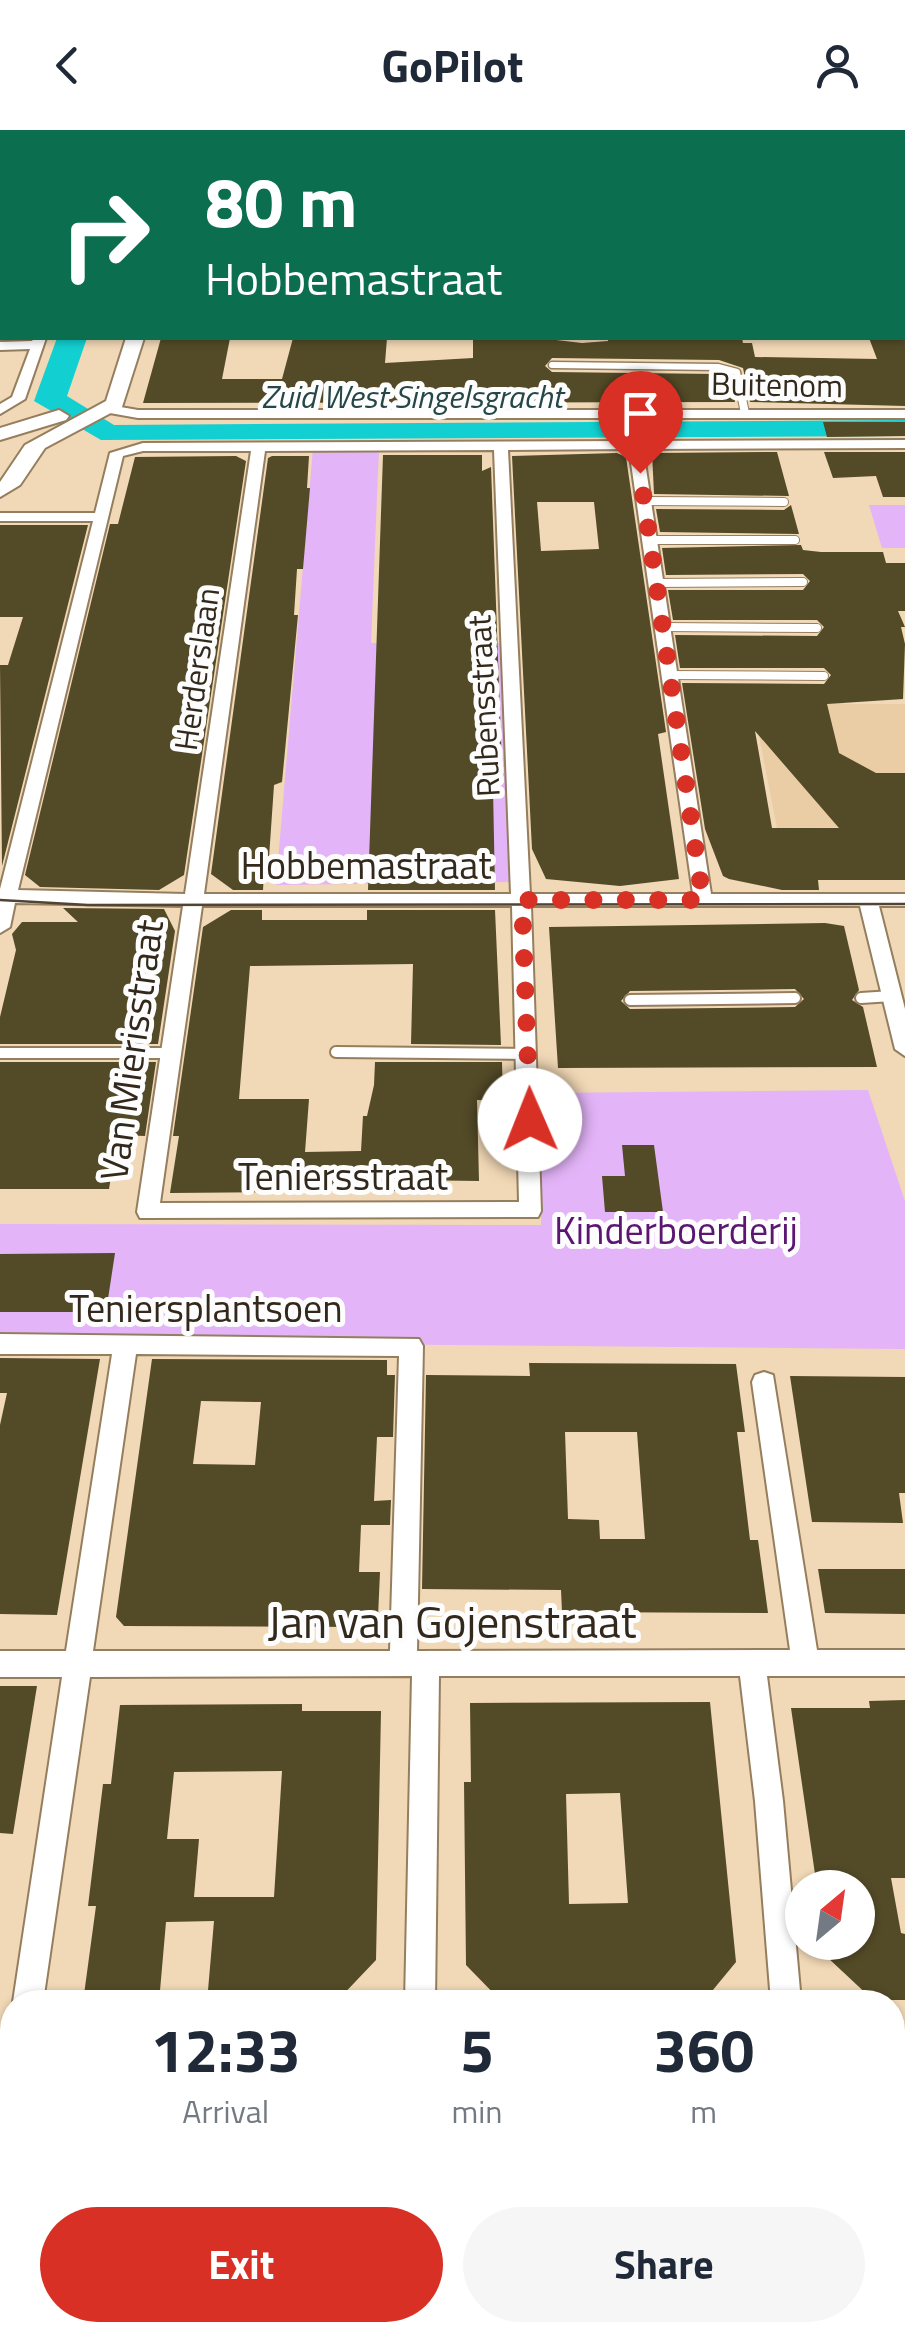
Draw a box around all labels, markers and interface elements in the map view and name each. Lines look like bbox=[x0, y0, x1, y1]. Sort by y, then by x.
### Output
text: GoPilot bbox=[382, 31, 523, 99]
icon: back bbox=[40, 38, 95, 93]
icon: person bbox=[810, 38, 865, 93]
text: 80 m bbox=[205, 148, 358, 254]
icon: right bbox=[40, 170, 170, 300]
text: Hobbemastraat bbox=[205, 244, 502, 312]
street label: Buitenom bbox=[711, 359, 843, 409]
pin bbox=[598, 371, 683, 474]
water label: Zuid West Singelsgracht bbox=[261, 372, 566, 420]
icon: arrive bbox=[613, 386, 668, 441]
street label: Herderslaan bbox=[161, 584, 231, 754]
street label: Rubensstraat bbox=[454, 614, 512, 798]
street label: Hobbemastraat bbox=[240, 836, 492, 894]
street label: Van Mierisstraat bbox=[84, 916, 178, 1184]
position arrow bbox=[478, 1068, 582, 1172]
street label: Teniersstraat bbox=[238, 1147, 448, 1205]
park label: Kinderboerderij bbox=[554, 1201, 798, 1259]
street label: Teniersplantsoen bbox=[69, 1279, 343, 1337]
street label: Jan van Gojenstraat bbox=[268, 1587, 637, 1655]
north arrow bbox=[785, 1870, 875, 1960]
map controls bbox=[785, 1870, 875, 1960]
text: 12:33 bbox=[151, 2004, 301, 2095]
text: 5 bbox=[460, 2004, 494, 2095]
text: 360 bbox=[653, 2004, 754, 2095]
text: Arrival bbox=[182, 2087, 269, 2135]
text: min bbox=[451, 2087, 502, 2135]
text: m bbox=[690, 2087, 717, 2135]
button: Exit bbox=[40, 2207, 443, 2322]
button: Share bbox=[463, 2207, 865, 2322]

